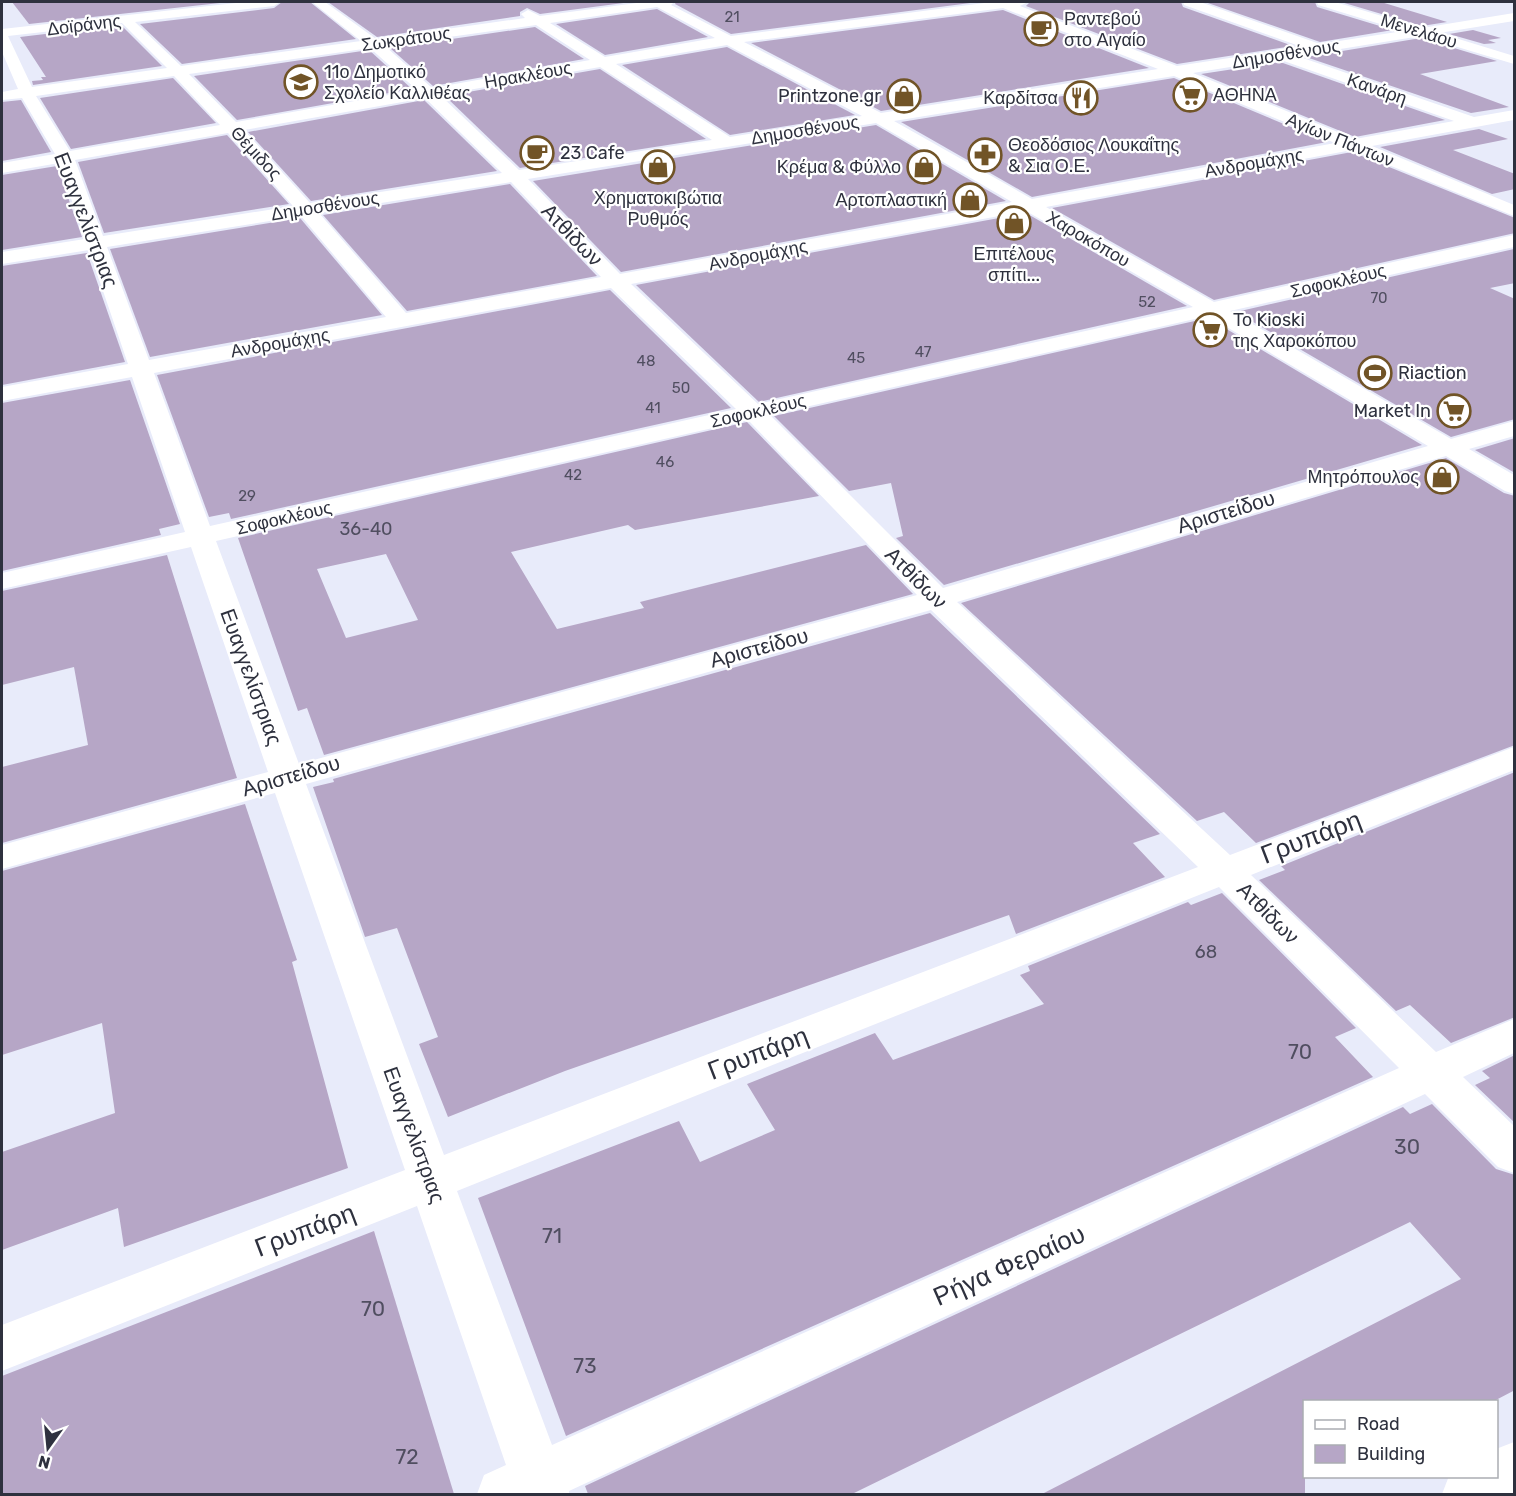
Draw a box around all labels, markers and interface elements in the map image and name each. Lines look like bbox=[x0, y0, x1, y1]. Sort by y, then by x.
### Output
house number: 21 bbox=[724, 8, 740, 26]
place label: Ραντεβού στο Αιγαίο bbox=[1064, 8, 1146, 51]
street label: Μενελάου bbox=[1378, 9, 1460, 53]
street label: Δοϊράνης bbox=[46, 10, 123, 40]
cafe icon: Ραντεβού στο Αιγαίο bbox=[1023, 11, 1059, 47]
street label: Σωκράτους bbox=[360, 22, 453, 56]
street label: Δημοσθένους bbox=[1230, 35, 1342, 73]
street label: Ηρακλέους bbox=[483, 56, 574, 93]
place label: 11ο Δημοτικό Σχολείο Καλλιθέας bbox=[324, 61, 471, 104]
school or university icon: 11ο Δημοτικό Σχολείο Καλλιθέας bbox=[283, 64, 319, 100]
street label: Κανάρη bbox=[1344, 69, 1410, 109]
supermarket icon: ΑΘΗΝΑ bbox=[1172, 77, 1208, 113]
shop icon: Printzone.gr bbox=[886, 78, 922, 114]
restaurant icon: Καρδίτσα bbox=[1063, 80, 1099, 116]
place label: ΑΘΗΝΑ bbox=[1213, 84, 1277, 106]
place label: Printzone.gr bbox=[778, 85, 881, 107]
place label: Καρδίτσα bbox=[983, 87, 1058, 109]
street label: Αγίων Πάντων bbox=[1283, 108, 1397, 172]
street label: Δημοσθένους bbox=[749, 111, 861, 149]
street label: Θέμιδος bbox=[226, 122, 286, 185]
place label: Θεοδόσιος Λουκαΐτης & Σια Ο.Ε. bbox=[1008, 134, 1179, 177]
cafe icon: 23 Cafe bbox=[519, 135, 555, 171]
pharmacy icon: Θεοδόσιος Λουκαΐτης & Σια Ο.Ε. bbox=[967, 137, 1003, 173]
place label: 23 Cafe bbox=[560, 142, 624, 164]
street label: Ανδρομάχης bbox=[1203, 143, 1305, 183]
street label: Ευαγγελίστριας bbox=[49, 148, 124, 291]
shop icon: Χρηματοκιβώτια Ρυθμός bbox=[640, 149, 676, 185]
shop icon: Κρέμα & Φύλλο bbox=[906, 149, 942, 185]
place label: Κρέμα & Φύλλο bbox=[777, 156, 901, 178]
shop icon: Αρτοπλαστική bbox=[952, 182, 988, 218]
street label: Δημοσθένους bbox=[269, 187, 381, 225]
place label: Χρηματοκιβώτια Ρυθμός bbox=[594, 187, 722, 230]
place label: Αρτοπλαστική bbox=[836, 189, 947, 211]
street label: Ατθίδων bbox=[537, 198, 608, 271]
shop icon: Επιτέλους σπίτι... bbox=[996, 205, 1032, 241]
street label: Χαροκόπου bbox=[1042, 206, 1134, 272]
street label: Ανδρομάχης bbox=[707, 235, 809, 275]
place label: Επιτέλους σπίτι... bbox=[974, 243, 1055, 286]
street label: Σοφοκλέους bbox=[1288, 259, 1388, 303]
house number: 70 bbox=[1370, 289, 1388, 307]
house number: 52 bbox=[1138, 293, 1156, 311]
place label: Το Kioski της Χαροκόπου bbox=[1233, 309, 1356, 352]
supermarket icon: Το Kioski της Χαροκόπου bbox=[1192, 312, 1228, 348]
street label: Ανδρομάχης bbox=[229, 323, 331, 363]
house number: 47 bbox=[915, 343, 932, 361]
house number: 45 bbox=[847, 349, 865, 367]
house number: 48 bbox=[637, 352, 655, 370]
sports icon: Riaction bbox=[1357, 355, 1393, 391]
place label: Riaction bbox=[1398, 362, 1467, 384]
house number: 50 bbox=[672, 379, 690, 397]
street label: Σοφοκλέους bbox=[708, 389, 808, 433]
supermarket icon: Market In bbox=[1436, 393, 1472, 429]
house number: 41 bbox=[645, 399, 661, 417]
place label: Market In bbox=[1354, 400, 1431, 422]
house number: 46 bbox=[656, 453, 674, 471]
shop icon: Μητρόπουλος bbox=[1424, 459, 1460, 495]
house number: 42 bbox=[564, 466, 582, 484]
place label: Μητρόπουλος bbox=[1307, 466, 1419, 488]
street label: Αριστείδου bbox=[1174, 485, 1278, 538]
house number: 29 bbox=[238, 487, 256, 505]
street label: Σοφοκλέους bbox=[234, 496, 334, 540]
house number: 36-40 bbox=[340, 518, 393, 540]
street label: Ατθίδων bbox=[880, 542, 952, 614]
street label: Ευαγγελίστριας bbox=[215, 605, 288, 748]
street label: Αριστείδου bbox=[707, 622, 811, 673]
street label: Αριστείδου bbox=[239, 750, 343, 801]
street label: Γρυπάρη bbox=[1257, 804, 1366, 871]
street label: Ατθίδων bbox=[1232, 877, 1304, 949]
house number: 68 bbox=[1195, 941, 1217, 963]
street label: Γρυπάρη bbox=[704, 1020, 813, 1087]
house number: 70 bbox=[1288, 1039, 1312, 1064]
street label: Ευαγγελίστριας bbox=[378, 1063, 451, 1206]
house number: 30 bbox=[1394, 1134, 1420, 1159]
street label: Γρυπάρη bbox=[251, 1197, 360, 1264]
street label: Ρήγα Φεραίου bbox=[929, 1218, 1090, 1313]
house number: 71 bbox=[542, 1223, 562, 1248]
house number: 70 bbox=[361, 1296, 385, 1321]
house number: 73 bbox=[573, 1353, 597, 1378]
legend bbox=[1303, 1400, 1498, 1478]
text: Road bbox=[1357, 1413, 1400, 1435]
north arrow bbox=[18, 1418, 78, 1478]
text: Building bbox=[1357, 1443, 1425, 1465]
house number: 72 bbox=[395, 1444, 419, 1469]
text: N bbox=[36, 1451, 52, 1473]

